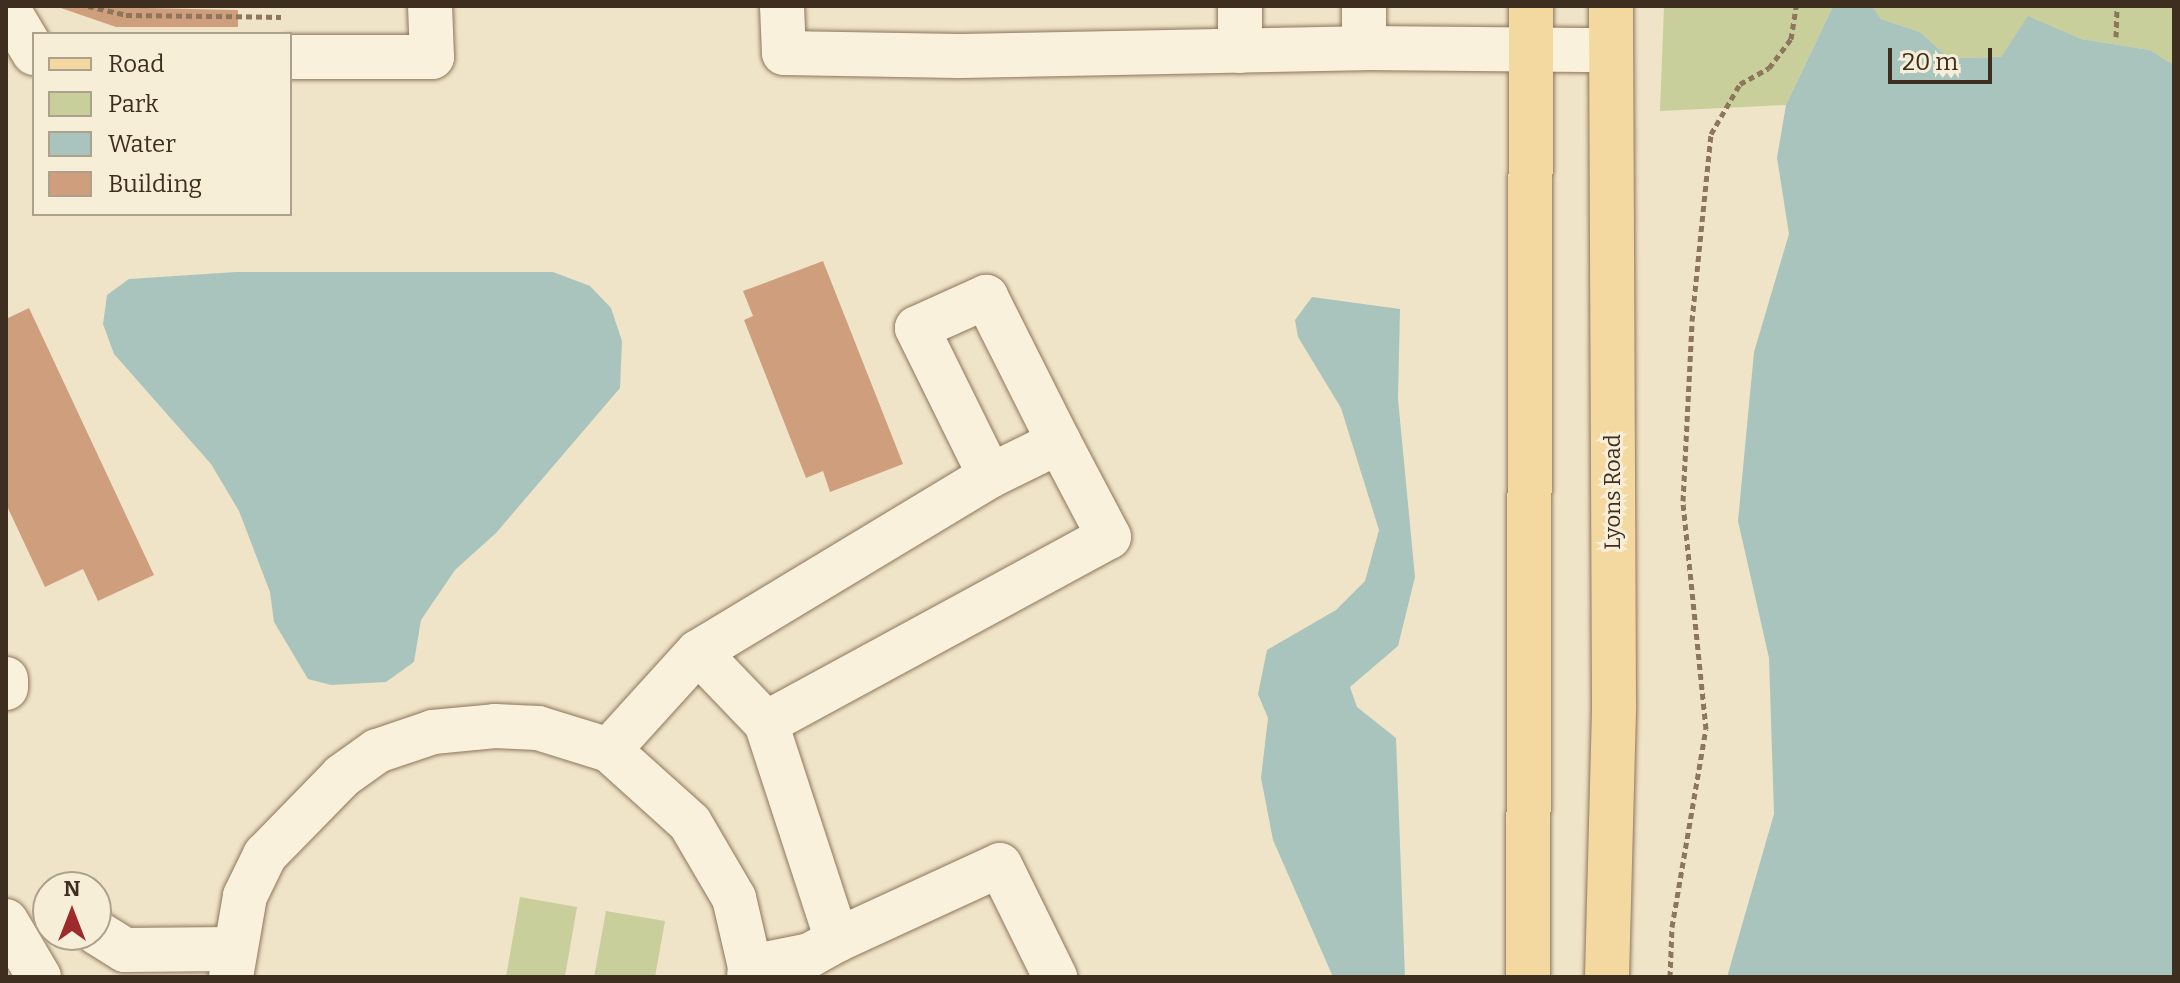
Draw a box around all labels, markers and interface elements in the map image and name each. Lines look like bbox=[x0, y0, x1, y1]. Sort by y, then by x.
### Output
legend bbox=[32, 32, 292, 216]
scale bar bbox=[1892, 32, 1996, 82]
text: 20 m bbox=[1902, 48, 1958, 76]
text: Road bbox=[108, 50, 164, 78]
text: Park bbox=[108, 90, 159, 118]
text: Water bbox=[108, 130, 176, 158]
text: Building bbox=[108, 170, 202, 198]
street label: Lyons Road bbox=[1600, 434, 1626, 550]
north arrow bbox=[32, 871, 112, 951]
text: N bbox=[64, 875, 80, 902]

